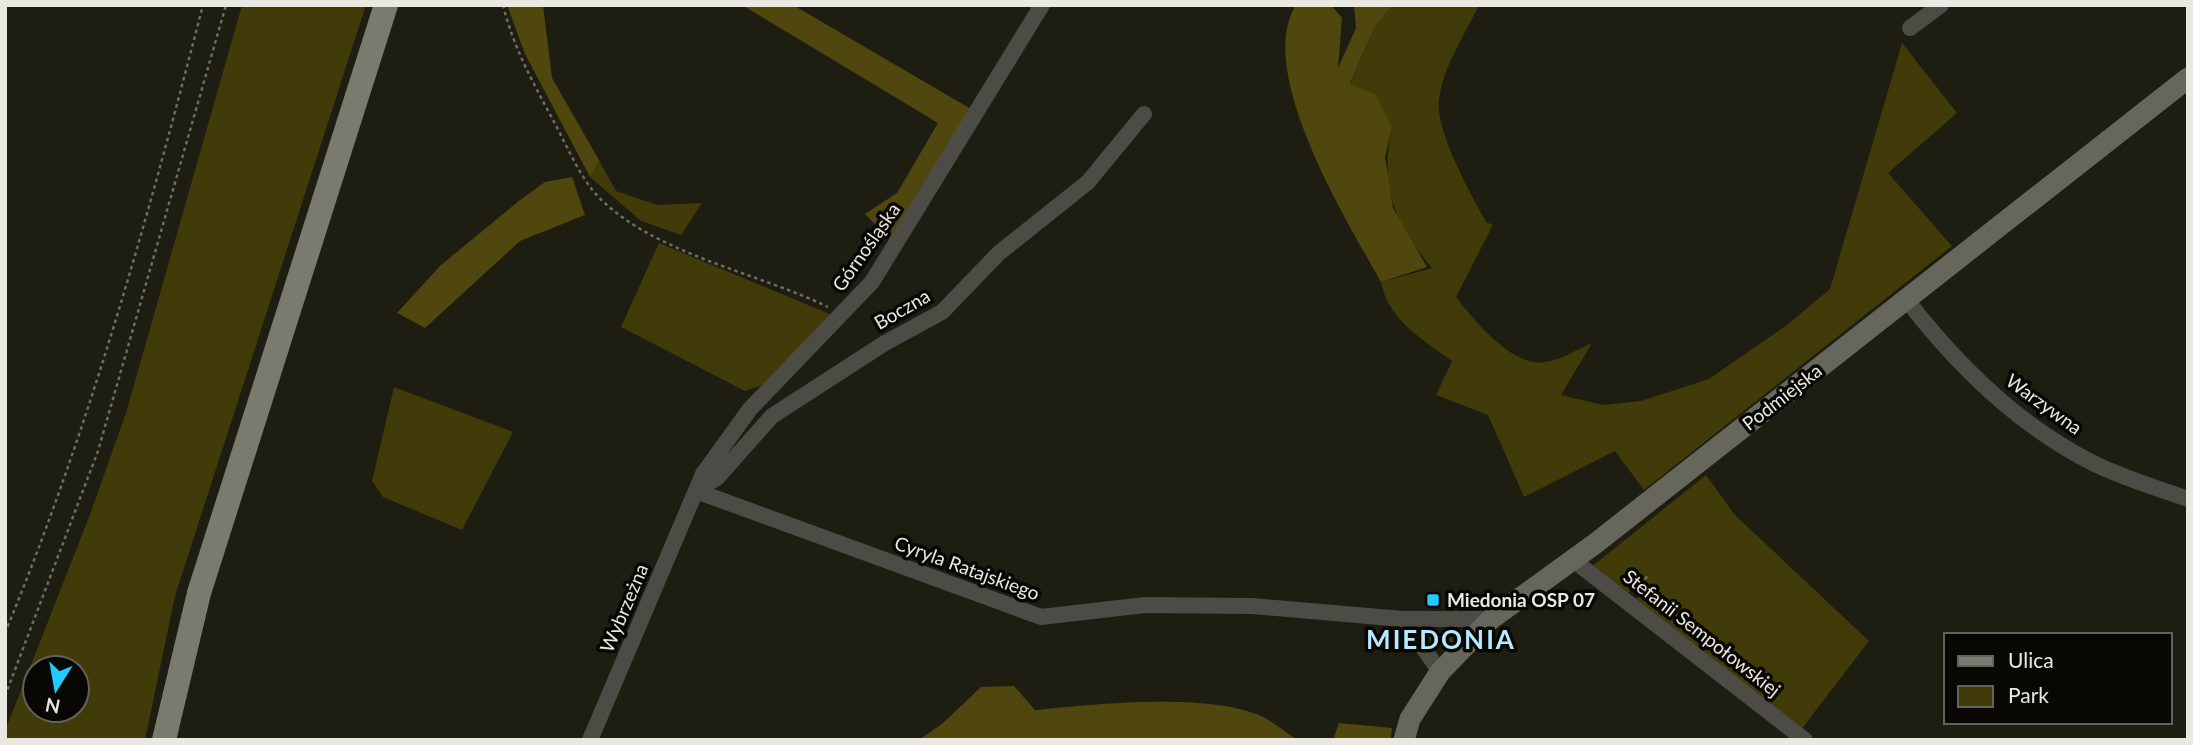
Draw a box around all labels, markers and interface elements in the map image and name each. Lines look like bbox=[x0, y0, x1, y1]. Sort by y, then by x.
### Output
street label: Górnośląska bbox=[827, 198, 904, 295]
street label: Boczna bbox=[870, 283, 934, 334]
street label: Podmiejska bbox=[1737, 358, 1826, 435]
street label: Warzywna bbox=[2002, 368, 2087, 439]
street label: Cyryla Ratajskiego bbox=[892, 531, 1043, 604]
street label: Wybrzeżna bbox=[595, 560, 652, 655]
street label: Stefanii Sempołowskiej bbox=[1619, 564, 1785, 701]
place label: Miedonia OSP 07 bbox=[1447, 588, 1595, 611]
marker: Miedonia OSP 07 bbox=[1425, 592, 1441, 608]
district label: MIEDONIA bbox=[1366, 623, 1516, 655]
legend bbox=[1944, 633, 2172, 724]
text: Ulica bbox=[2008, 647, 2054, 672]
north arrow bbox=[21, 654, 91, 724]
text: Park bbox=[2008, 682, 2049, 707]
text: N bbox=[43, 693, 62, 719]

